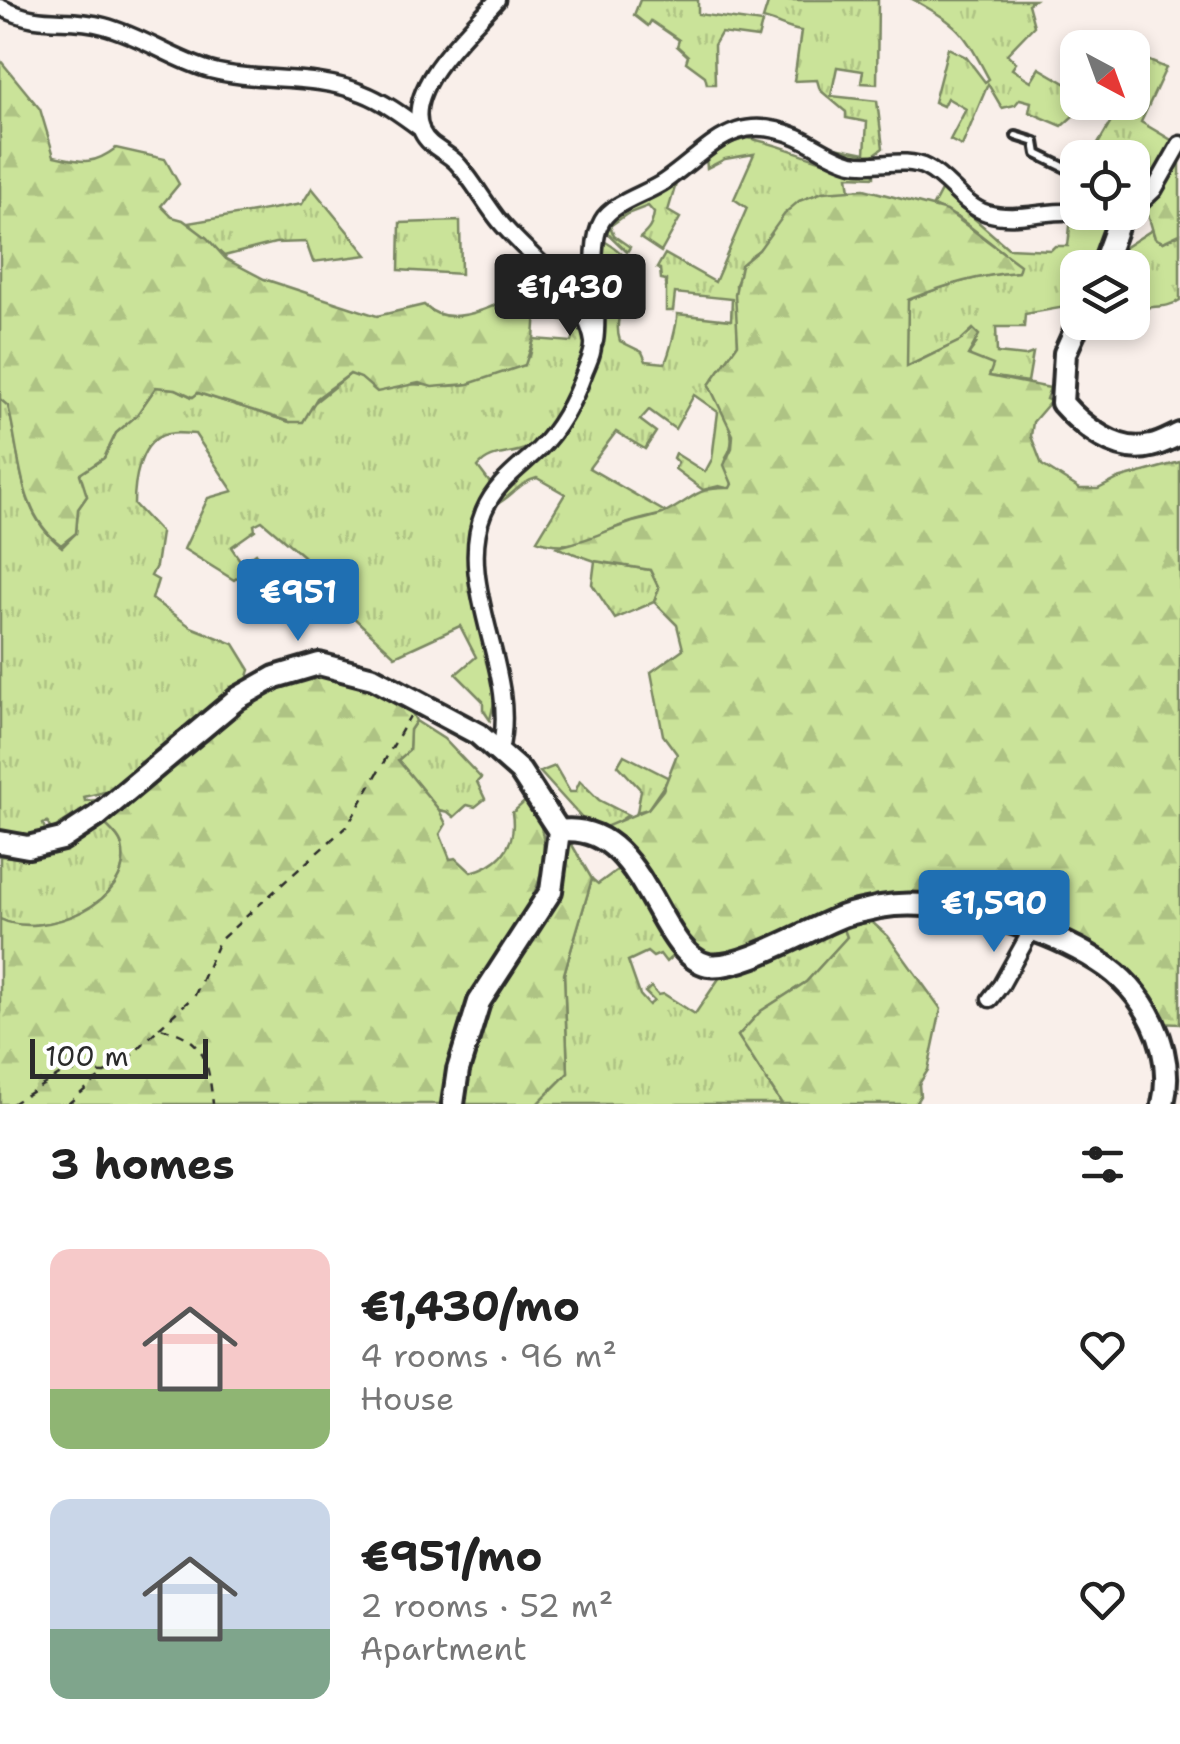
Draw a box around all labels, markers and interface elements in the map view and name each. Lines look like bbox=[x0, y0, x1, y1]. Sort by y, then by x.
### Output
north arrow bbox=[1060, 30, 1150, 120]
map controls bbox=[1060, 30, 1150, 340]
button: locate bbox=[1060, 140, 1150, 230]
button: layers bbox=[1060, 250, 1150, 340]
pin: €1,430 bbox=[489, 254, 651, 339]
text: €1,430 bbox=[517, 265, 623, 308]
pin: €951 bbox=[239, 559, 357, 644]
text: €951 bbox=[259, 570, 337, 613]
pin: €1,590 bbox=[913, 870, 1075, 955]
text: €1,590 bbox=[941, 881, 1047, 924]
scale bar bbox=[30, 1034, 208, 1078]
text: 100 m bbox=[45, 1037, 129, 1075]
text: 3 homes bbox=[50, 1136, 235, 1192]
icon: filters bbox=[1075, 1137, 1130, 1192]
text: €1,430/mo bbox=[360, 1278, 580, 1334]
icon: home bbox=[130, 1289, 250, 1409]
icon: heart bbox=[1075, 1322, 1130, 1377]
text: 4 rooms · 96 m² bbox=[360, 1334, 617, 1377]
text: House bbox=[360, 1377, 454, 1420]
text: €951/mo bbox=[360, 1528, 542, 1584]
icon: home bbox=[130, 1539, 250, 1659]
icon: heart bbox=[1075, 1572, 1130, 1627]
text: 2 rooms · 52 m² bbox=[360, 1584, 613, 1627]
text: Apartment bbox=[360, 1627, 527, 1670]

